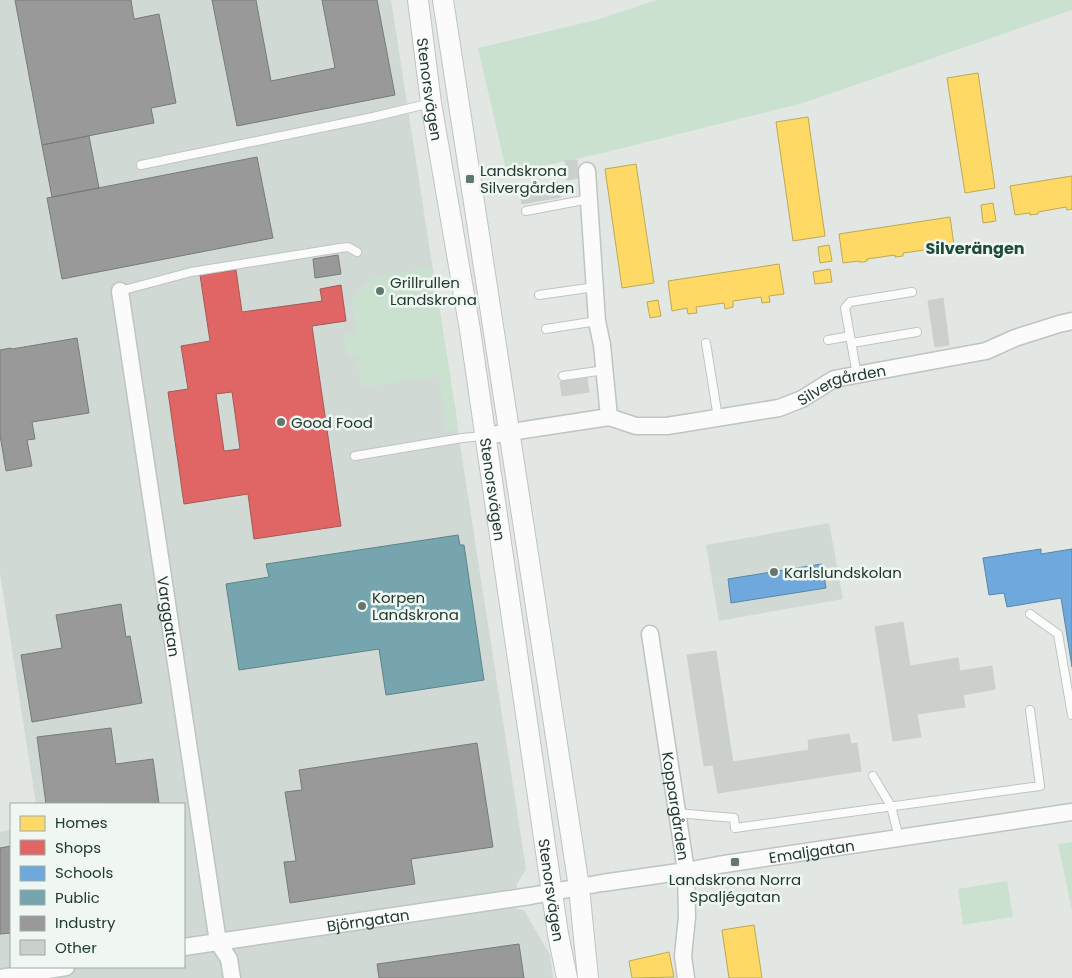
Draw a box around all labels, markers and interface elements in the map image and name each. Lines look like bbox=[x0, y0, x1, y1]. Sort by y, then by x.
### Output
street label: Stenorsvägen bbox=[412, 36, 448, 142]
place label: Landskrona Silvergården bbox=[480, 160, 574, 198]
marker: Landskrona Silvergården bbox=[464, 173, 476, 185]
district label: Silverängen bbox=[925, 237, 1025, 260]
place label: Grillrullen Landskrona bbox=[390, 272, 477, 310]
marker: Grillrullen Landskrona bbox=[374, 285, 386, 297]
street label: Silvergården bbox=[793, 359, 888, 410]
place label: Good Food bbox=[291, 412, 373, 433]
marker: Good Food bbox=[275, 416, 287, 428]
street label: Stenorsvägen bbox=[475, 436, 511, 542]
place label: Karlslundskolan bbox=[784, 562, 902, 583]
marker: Karlslundskolan bbox=[768, 566, 780, 578]
street label: Varggatan bbox=[153, 574, 185, 658]
place label: Korpen Landskrona bbox=[372, 587, 459, 625]
marker: Korpen Landskrona bbox=[356, 600, 368, 612]
street label: Koppargården bbox=[658, 750, 695, 862]
legend bbox=[10, 803, 185, 968]
text: Homes bbox=[55, 812, 108, 833]
street label: Emaljgatan bbox=[767, 834, 856, 868]
text: Shops bbox=[55, 837, 101, 858]
street label: Stenorsvägen bbox=[534, 837, 570, 943]
marker: Landskrona Norra Spaljégatan bbox=[729, 856, 741, 868]
text: Schools bbox=[55, 862, 113, 883]
place label: Landskrona Norra Spaljégatan bbox=[669, 869, 801, 907]
text: Public bbox=[55, 887, 100, 908]
street label: Björngatan bbox=[325, 903, 411, 936]
text: Industry bbox=[55, 912, 116, 933]
text: Other bbox=[55, 937, 97, 958]

